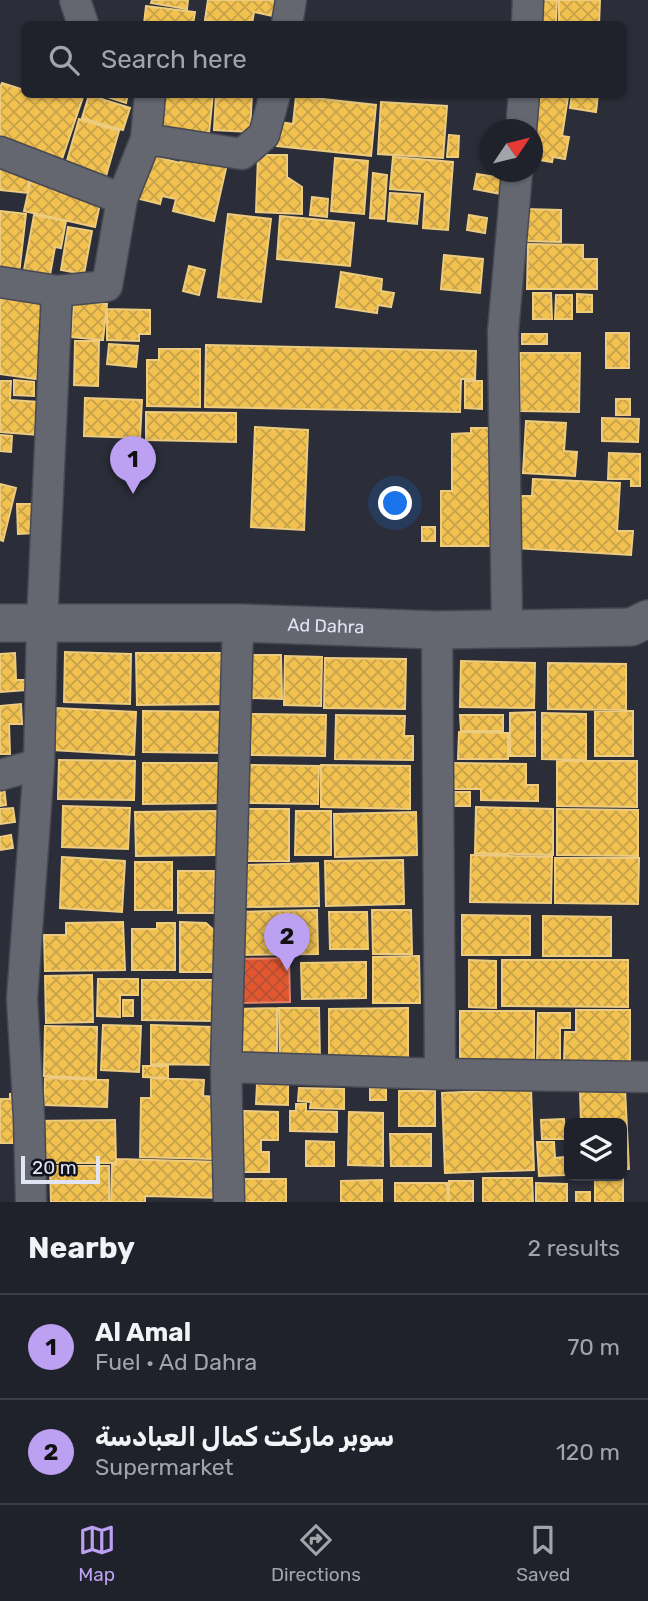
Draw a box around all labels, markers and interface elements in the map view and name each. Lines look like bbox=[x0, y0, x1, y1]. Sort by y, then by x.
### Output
search box bbox=[21, 21, 627, 98]
icon: search bbox=[45, 41, 83, 79]
text: Search here bbox=[101, 44, 247, 75]
north arrow bbox=[480, 119, 543, 182]
pin: 1 bbox=[110, 436, 156, 494]
your location bbox=[378, 486, 412, 520]
street label: Ad Dahra bbox=[287, 614, 365, 638]
pin: 2 bbox=[264, 913, 310, 971]
map controls bbox=[564, 1118, 627, 1181]
button: layers bbox=[564, 1118, 627, 1181]
scale bar bbox=[21, 1153, 100, 1185]
text: 20 m bbox=[32, 1156, 77, 1179]
text: Nearby bbox=[28, 1230, 135, 1266]
text: 2 results bbox=[528, 1234, 620, 1262]
text: Al Amal bbox=[95, 1317, 191, 1348]
text: 1 bbox=[45, 1333, 57, 1361]
text: 70 m bbox=[568, 1333, 620, 1361]
text: Fuel · Ad Dahra bbox=[95, 1348, 257, 1376]
text: سوبر ماركت كمال العبادسة bbox=[95, 1422, 394, 1453]
text: 2 bbox=[44, 1438, 58, 1466]
text: 120 m bbox=[556, 1438, 620, 1466]
text: Supermarket bbox=[95, 1453, 233, 1481]
tab: Map bbox=[78, 1521, 116, 1586]
tab: Directions bbox=[271, 1521, 361, 1586]
tab: Saved bbox=[516, 1521, 570, 1586]

